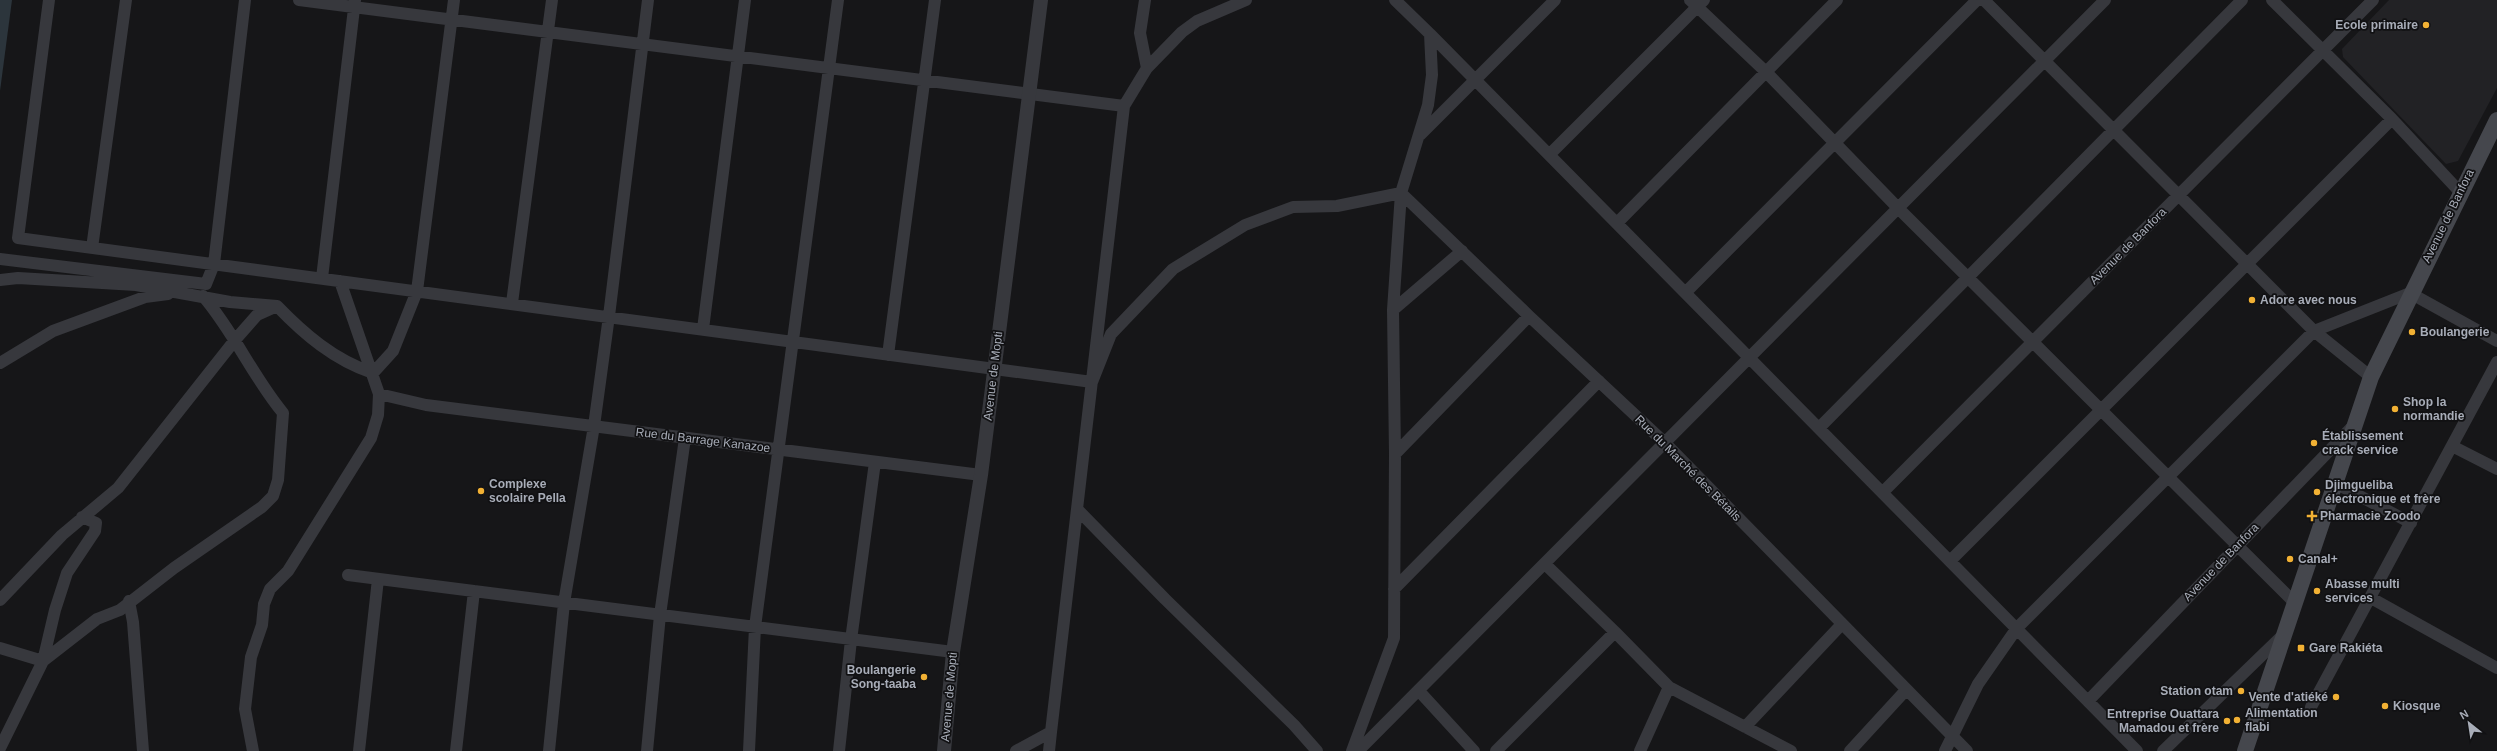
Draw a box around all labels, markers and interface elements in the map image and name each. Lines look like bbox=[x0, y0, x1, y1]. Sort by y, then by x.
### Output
place label: Ecole primaire bbox=[2335, 18, 2418, 32]
marker: Ecole primaire bbox=[2421, 20, 2431, 30]
street label: Avenue de Banfora bbox=[2419, 167, 2477, 265]
street label: Avenue de Banfora bbox=[2087, 205, 2169, 287]
place label: Adore avec nous bbox=[2260, 293, 2357, 307]
marker: Adore avec nous bbox=[2247, 295, 2257, 305]
place label: Boulangerie bbox=[2420, 325, 2490, 339]
marker: Boulangerie bbox=[2407, 327, 2417, 337]
street label: Avenue de Mopti bbox=[981, 331, 1005, 421]
place label: Shop la normandie bbox=[2403, 395, 2465, 423]
marker: Shop la normandie bbox=[2390, 404, 2400, 414]
street label: Rue du Marché des Bétails bbox=[1632, 412, 1744, 524]
street label: Rue du Barrage Kanazoe bbox=[635, 425, 771, 455]
place label: Établissement crack service bbox=[2322, 428, 2403, 457]
marker: Établissement crack service bbox=[2309, 438, 2319, 448]
place label: Complexe scolaire Pella bbox=[489, 477, 566, 505]
place label: Djimgueliba électronique et frère bbox=[2325, 478, 2441, 506]
marker: Complexe scolaire Pella bbox=[476, 486, 486, 496]
marker: Djimgueliba électronique et frère bbox=[2312, 487, 2322, 497]
place label: Pharmacie Zoodo bbox=[2320, 509, 2421, 523]
marker: Pharmacie Zoodo bbox=[2307, 511, 2317, 521]
street label: Avenue de Banfora bbox=[2180, 520, 2262, 604]
place label: Canal+ bbox=[2298, 552, 2338, 566]
marker: Canal+ bbox=[2285, 554, 2295, 564]
place label: Abasse multi services bbox=[2325, 577, 2400, 605]
marker: Abasse multi services bbox=[2312, 586, 2322, 596]
place label: Gare Rakiéta bbox=[2309, 641, 2383, 655]
marker: Gare Rakiéta bbox=[2296, 643, 2306, 653]
street label: Avenue de Mopti bbox=[938, 652, 960, 742]
place label: Boulangerie Song-taaba bbox=[847, 663, 916, 691]
marker: Boulangerie Song-taaba bbox=[919, 672, 929, 682]
place label: Station otam bbox=[2160, 684, 2233, 698]
marker: Station otam bbox=[2236, 686, 2246, 696]
place label: Vente d'atiéké bbox=[2248, 690, 2328, 704]
marker: Vente d'atiéké bbox=[2331, 692, 2341, 702]
place label: Kiosque bbox=[2393, 699, 2441, 713]
marker: Kiosque bbox=[2380, 701, 2390, 711]
north arrow bbox=[2449, 703, 2489, 743]
place label: Alimentation flabi bbox=[2245, 706, 2318, 734]
place label: Entreprise Ouattara Mamadou et frère bbox=[2107, 707, 2219, 735]
text: N bbox=[2458, 707, 2470, 722]
marker: Alimentation flabi bbox=[2232, 715, 2242, 725]
marker: Entreprise Ouattara Mamadou et frère bbox=[2222, 716, 2232, 726]

